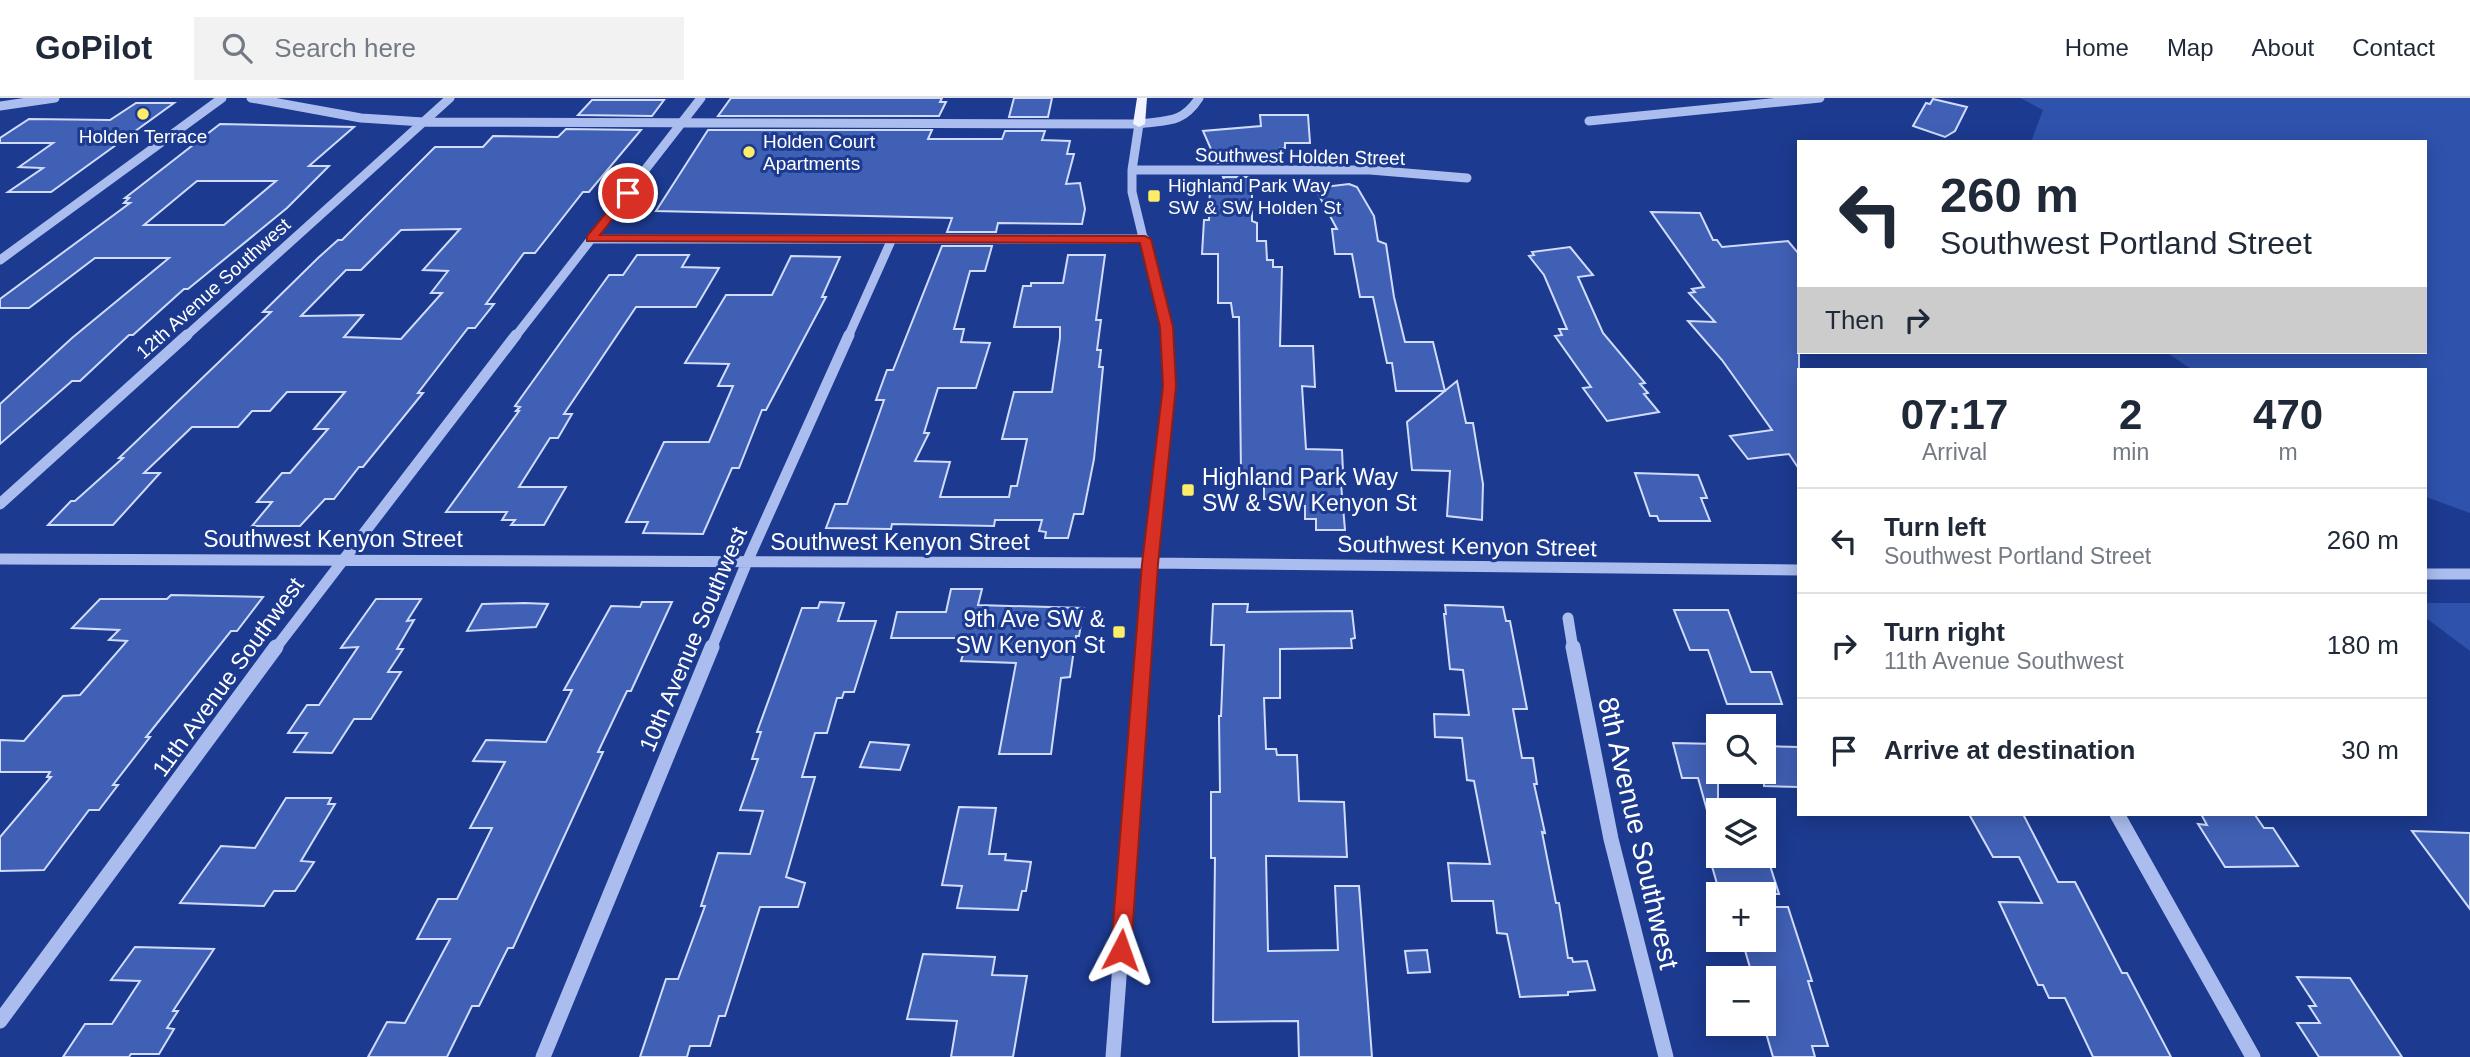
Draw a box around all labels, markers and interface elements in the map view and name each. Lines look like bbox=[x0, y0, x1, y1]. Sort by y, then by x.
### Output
search box bbox=[194, 17, 684, 80]
text: GoPilot bbox=[35, 29, 152, 66]
icon: search bbox=[218, 29, 256, 67]
text: Search here bbox=[274, 33, 416, 63]
text: Home bbox=[2065, 34, 2129, 61]
text: Map bbox=[2167, 34, 2214, 61]
text: About bbox=[2252, 34, 2314, 61]
text: Contact bbox=[2352, 34, 2435, 61]
marker: Holden Terrace bbox=[135, 106, 151, 122]
place label: Holden Terrace bbox=[79, 126, 207, 147]
place label: Holden Court Apartments bbox=[763, 131, 876, 174]
marker: Holden Court Apartments bbox=[741, 144, 757, 160]
street label: Southwest Holden Street bbox=[1195, 144, 1406, 169]
pin bbox=[598, 163, 658, 223]
icon: left bbox=[1825, 168, 1916, 259]
text: 260 m bbox=[1940, 168, 2079, 222]
icon: arrive bbox=[609, 174, 647, 212]
place label: Highland Park Way SW & SW Holden St bbox=[1168, 175, 1342, 218]
marker: Highland Park Way SW & SW Holden St bbox=[1146, 188, 1162, 204]
street label: 12th Avenue Southwest bbox=[132, 213, 295, 363]
text: Southwest Portland Street bbox=[1940, 225, 2312, 261]
icon: right bbox=[1898, 301, 1936, 339]
text: Then bbox=[1825, 305, 1884, 335]
text: 07:17 bbox=[1901, 391, 2008, 438]
text: 2 bbox=[2119, 391, 2142, 438]
text: 470 bbox=[2253, 391, 2323, 438]
text: Arrival bbox=[1922, 439, 1987, 465]
text: min bbox=[2112, 439, 2149, 465]
text: m bbox=[2279, 439, 2298, 465]
place label: Highland Park Way SW & SW Kenyon St bbox=[1202, 464, 1417, 516]
marker: Highland Park Way SW & SW Kenyon St bbox=[1180, 482, 1196, 498]
text: Turn left bbox=[1884, 512, 1986, 542]
street label: 10th Avenue Southwest bbox=[634, 522, 752, 755]
icon: left bbox=[1825, 522, 1863, 560]
text: 260 m bbox=[2327, 525, 2399, 555]
street label: Southwest Kenyon Street bbox=[203, 526, 463, 552]
street label: Southwest Kenyon Street bbox=[770, 529, 1030, 555]
street label: Southwest Kenyon Street bbox=[1337, 531, 1598, 561]
text: Southwest Portland Street bbox=[1884, 543, 2151, 569]
street label: 11th Avenue Southwest bbox=[147, 572, 309, 782]
place label: 9th Ave SW & SW Kenyon St bbox=[955, 606, 1106, 658]
text: Turn right bbox=[1884, 617, 2005, 647]
marker: 9th Ave SW & SW Kenyon St bbox=[1111, 624, 1127, 640]
icon: right bbox=[1825, 627, 1863, 665]
text: 180 m bbox=[2327, 630, 2399, 660]
text: 11th Avenue Southwest bbox=[1884, 648, 2124, 674]
street label: 8th Avenue Southwest bbox=[1592, 694, 1685, 972]
map controls bbox=[1706, 714, 1776, 1036]
button: search bbox=[1706, 714, 1776, 784]
icon: arrive bbox=[1825, 732, 1863, 770]
text: Arrive at destination bbox=[1884, 735, 2135, 765]
text: 30 m bbox=[2341, 735, 2399, 765]
button: layers bbox=[1706, 798, 1776, 868]
button: + bbox=[1706, 882, 1776, 952]
position arrow bbox=[1084, 913, 1158, 987]
button: − bbox=[1706, 966, 1776, 1036]

